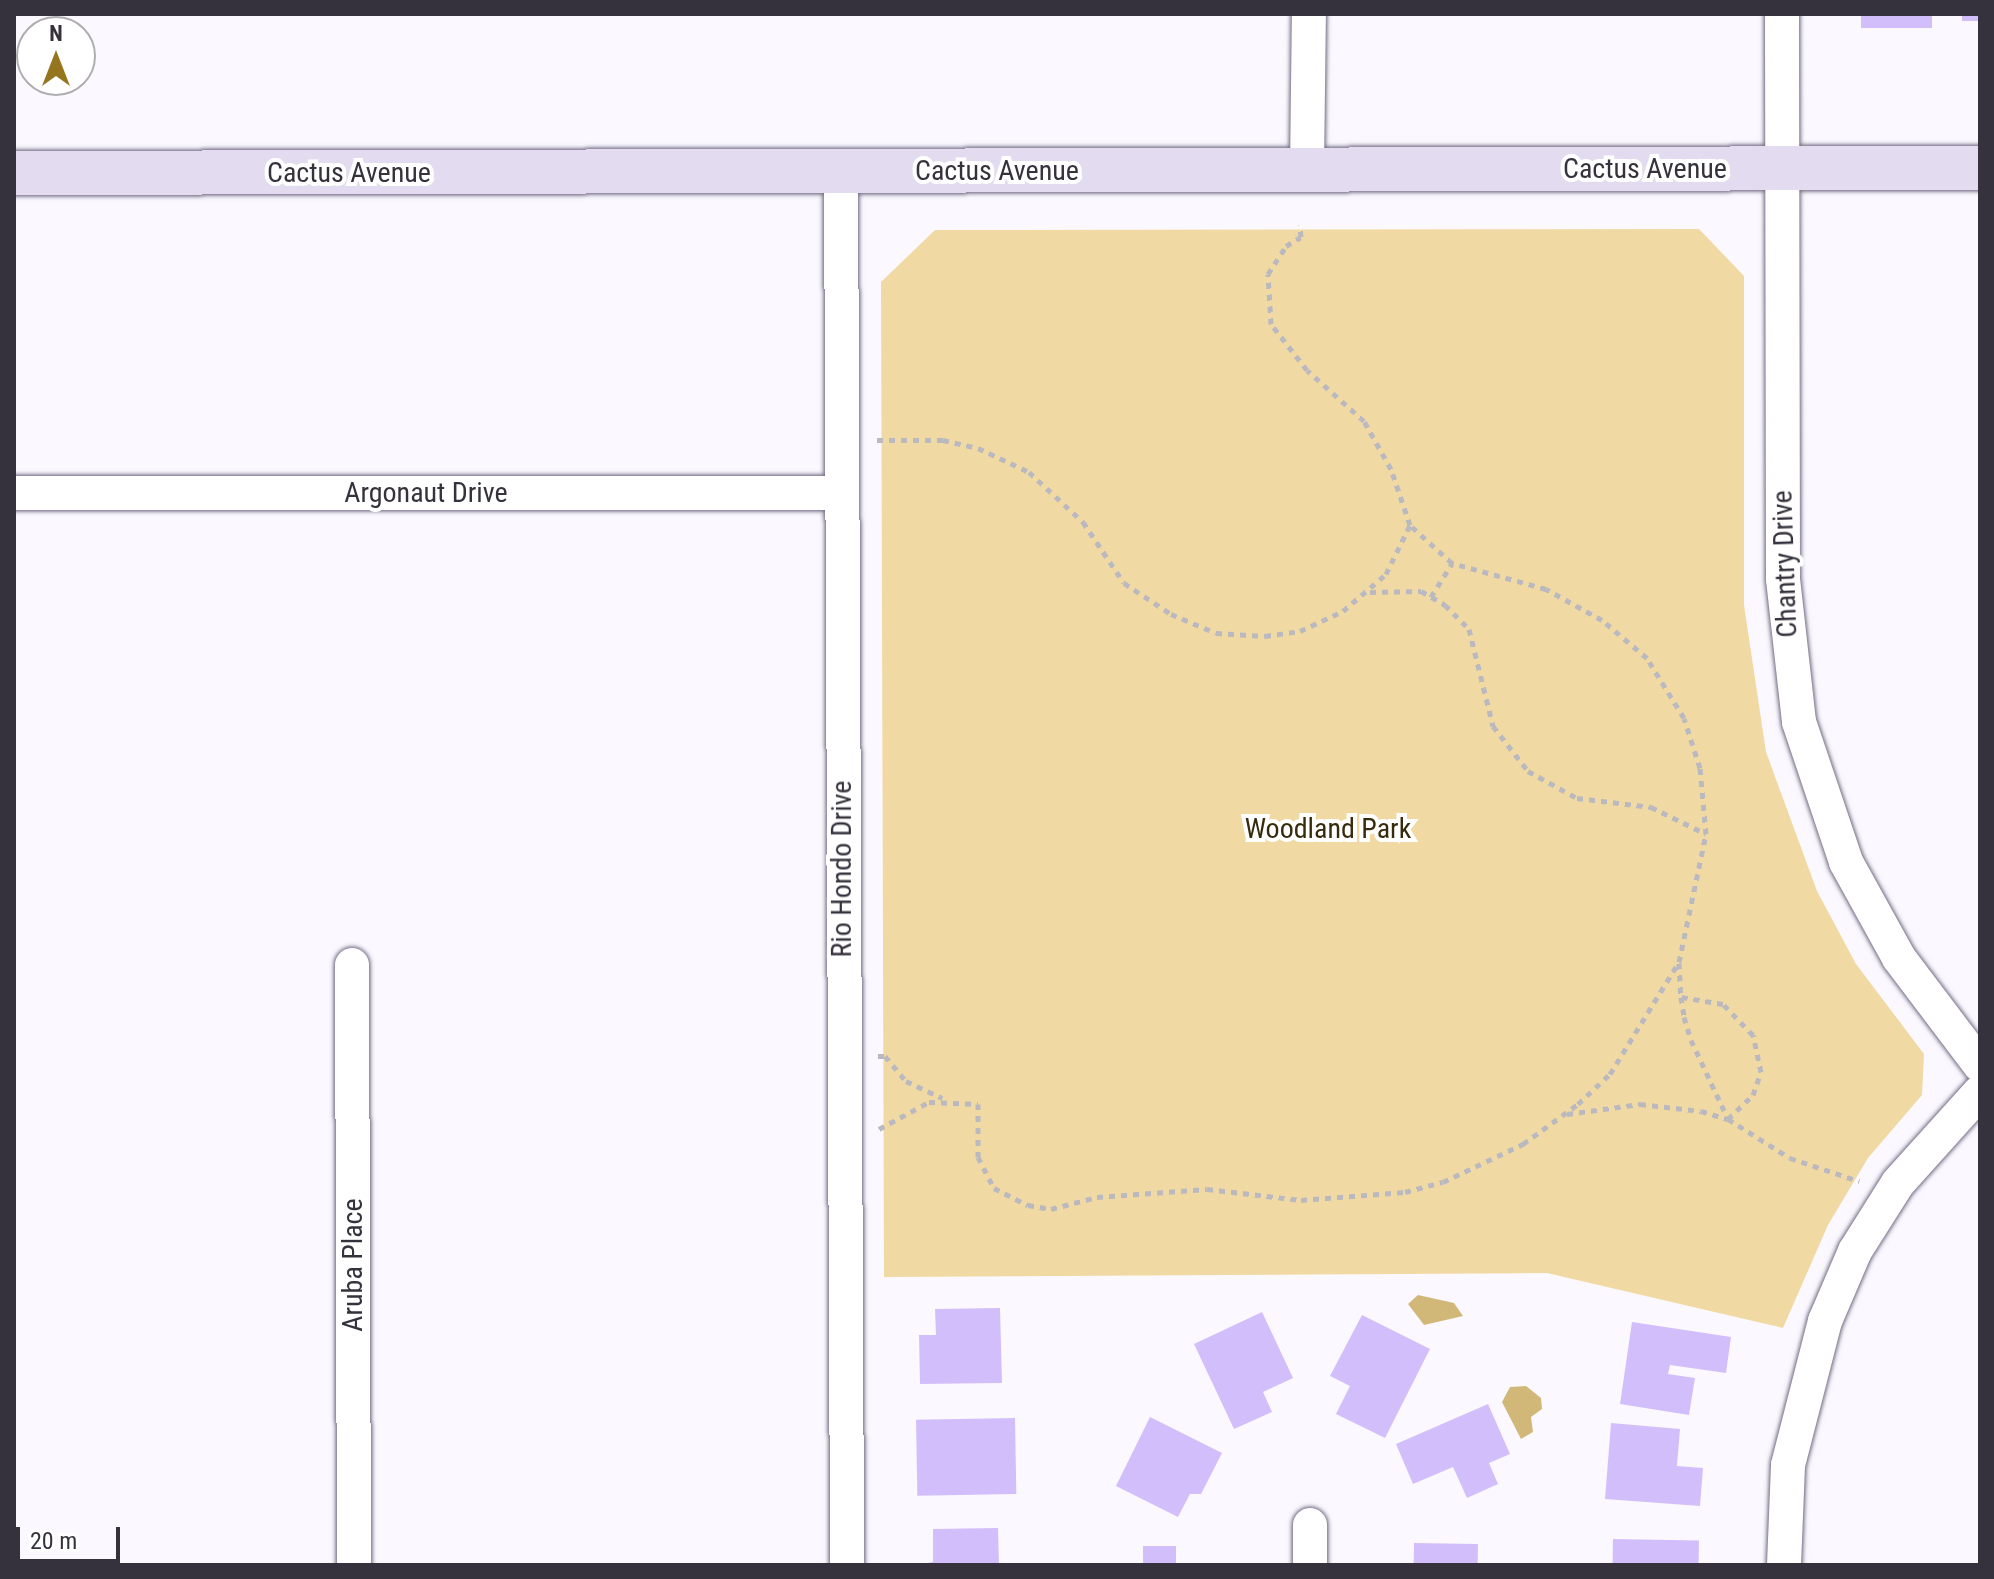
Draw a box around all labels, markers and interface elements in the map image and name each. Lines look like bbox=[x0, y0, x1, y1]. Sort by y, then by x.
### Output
north arrow bbox=[16, 16, 96, 96]
text: N bbox=[49, 21, 63, 46]
street label: Cactus Avenue bbox=[1563, 152, 1727, 186]
street label: Cactus Avenue bbox=[915, 154, 1079, 188]
street label: Cactus Avenue bbox=[267, 156, 431, 190]
street label: Argonaut Drive bbox=[344, 476, 508, 510]
street label: Chantry Drive bbox=[1766, 490, 1804, 638]
street label: Rio Hondo Drive bbox=[825, 781, 859, 957]
park label: Woodland Park bbox=[1245, 812, 1411, 846]
street label: Aruba Place bbox=[336, 1198, 370, 1332]
scale bar bbox=[20, 1511, 124, 1561]
text: 20 m bbox=[30, 1527, 77, 1555]

